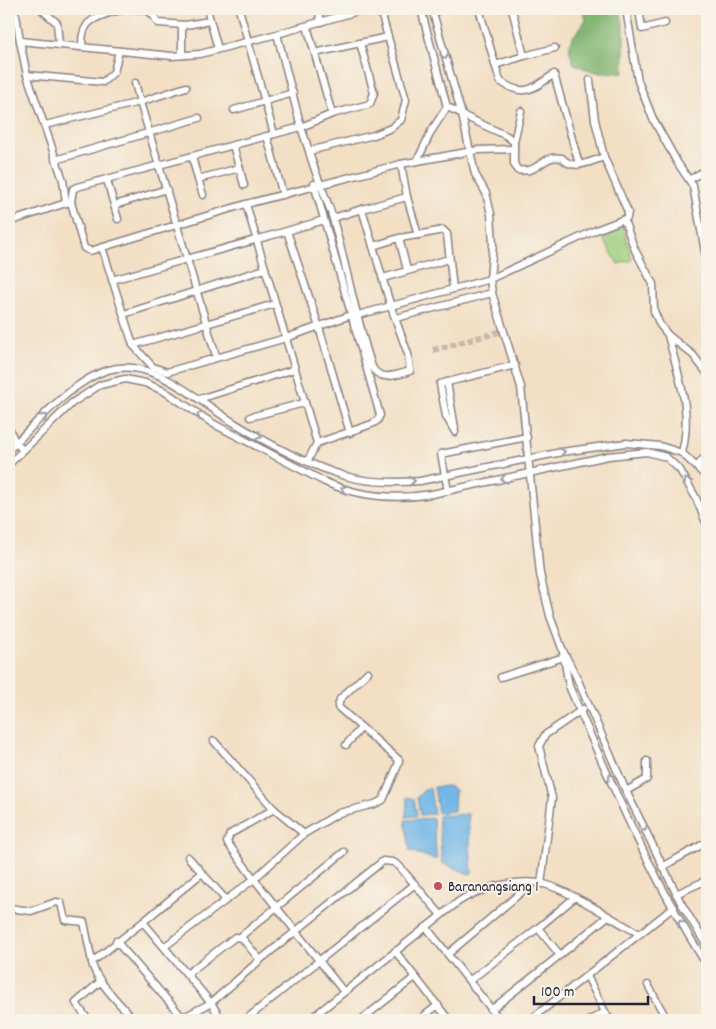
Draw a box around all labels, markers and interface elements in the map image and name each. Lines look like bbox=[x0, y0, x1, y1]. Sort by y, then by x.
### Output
one-way arrow bbox=[440, 51, 450, 59]
one-way arrow bbox=[197, 412, 206, 420]
one-way arrow bbox=[38, 414, 47, 423]
one-way arrow bbox=[254, 430, 263, 440]
one-way arrow bbox=[558, 448, 567, 458]
one-way arrow bbox=[500, 474, 509, 484]
one-way arrow bbox=[408, 476, 416, 487]
one-way arrow bbox=[683, 477, 693, 486]
one-way arrow bbox=[341, 485, 349, 495]
one-way arrow bbox=[606, 773, 617, 782]
one-way arrow bbox=[638, 823, 648, 832]
place label: Baranangsiang 1 bbox=[448, 877, 539, 899]
marker: Baranangsiang 1 bbox=[432, 880, 444, 892]
one-way arrow bbox=[678, 920, 688, 929]
scale bar bbox=[534, 974, 647, 1006]
text: 100 m bbox=[541, 982, 574, 1004]

